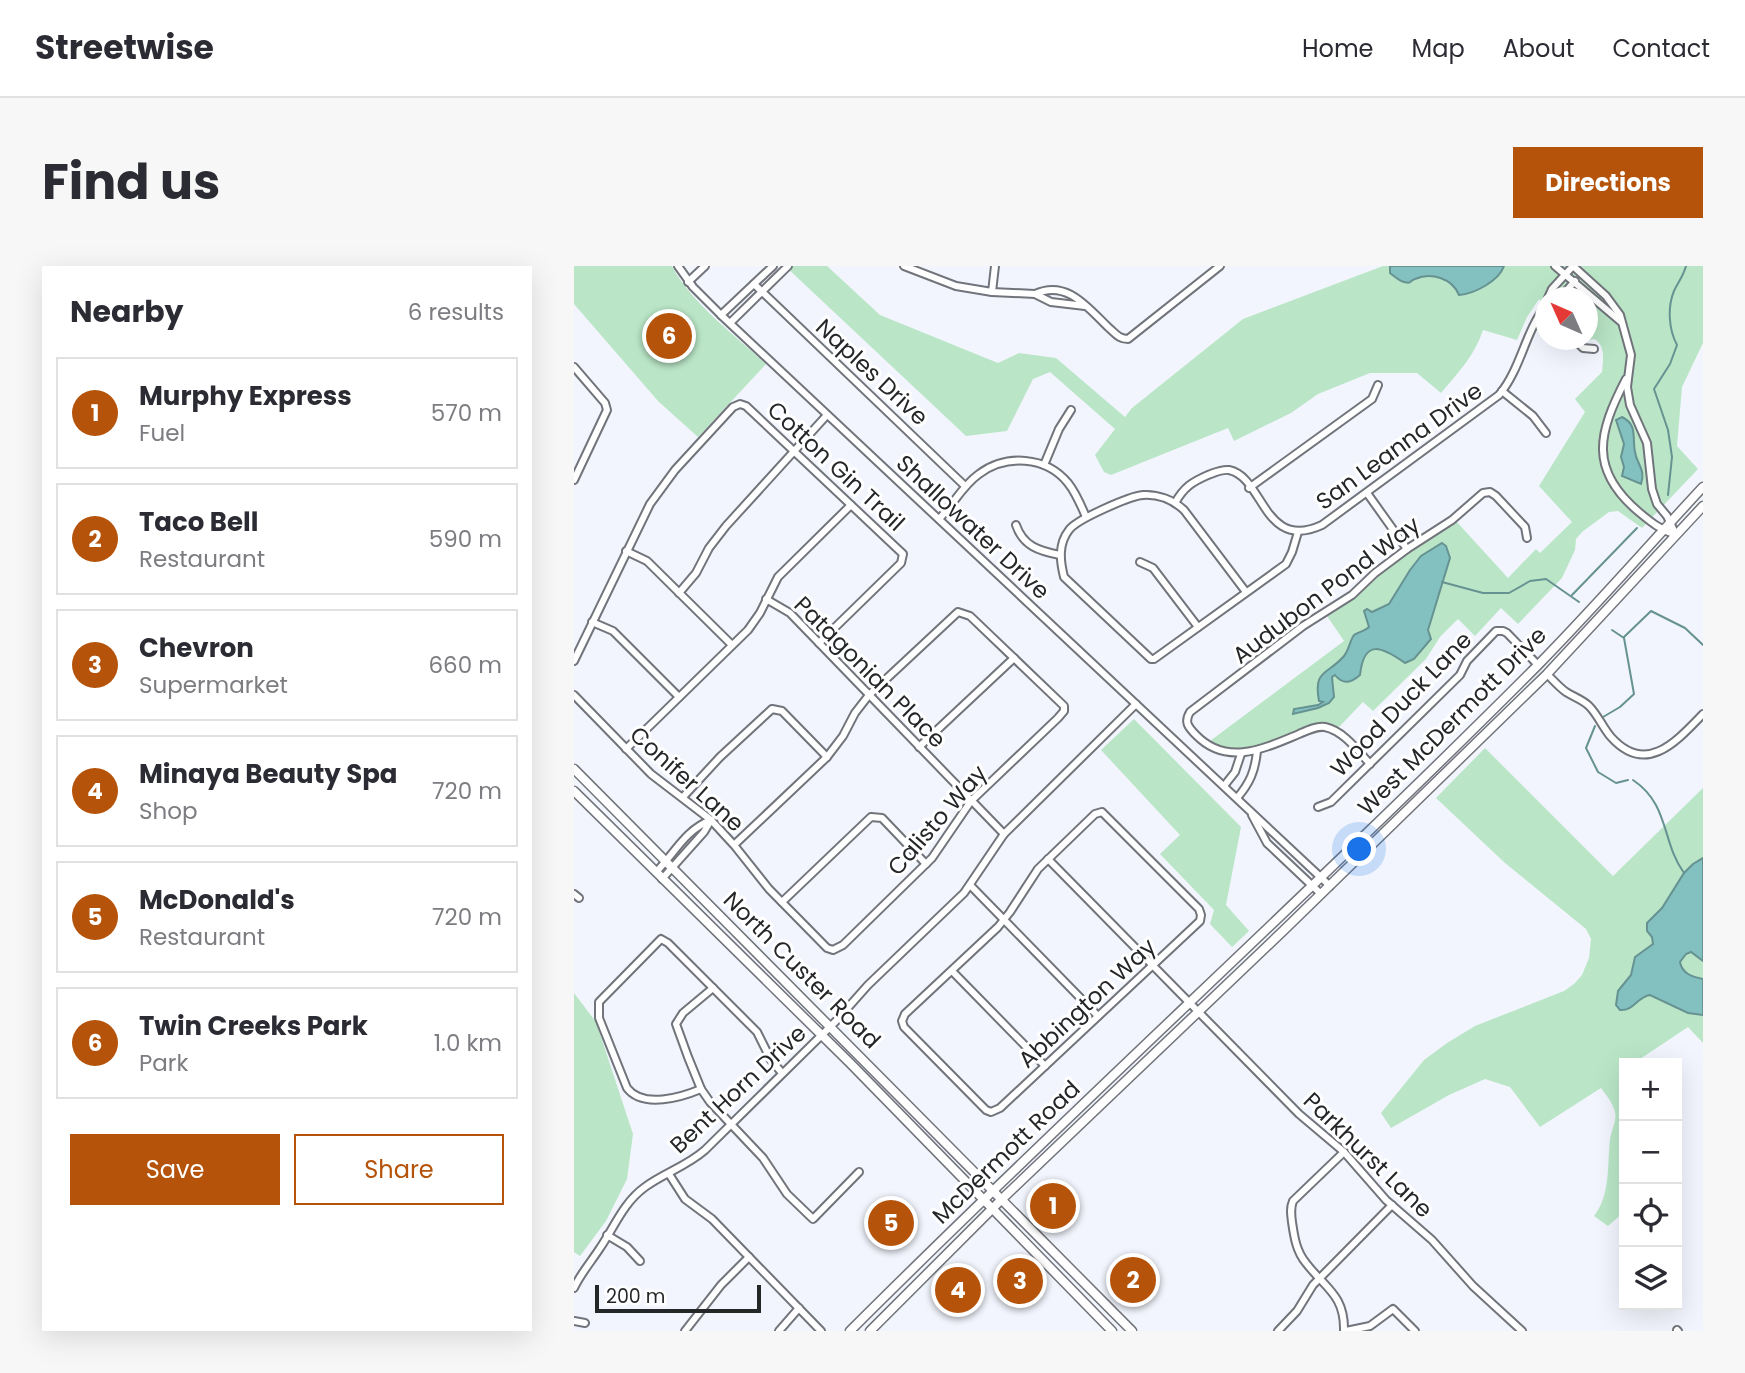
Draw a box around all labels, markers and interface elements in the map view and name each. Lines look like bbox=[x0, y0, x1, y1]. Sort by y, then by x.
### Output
text: Streetwise bbox=[35, 24, 214, 71]
text: Home bbox=[1302, 32, 1374, 65]
text: Map bbox=[1412, 32, 1465, 65]
text: About bbox=[1503, 32, 1574, 65]
text: Contact bbox=[1612, 32, 1710, 65]
button: Directions bbox=[1513, 147, 1703, 218]
text: Find us bbox=[42, 148, 220, 216]
north arrow bbox=[1535, 287, 1598, 350]
text: Nearby bbox=[70, 290, 184, 333]
text: 6 results bbox=[408, 296, 504, 328]
pin: 6 bbox=[646, 310, 692, 362]
street label: Naples Drive bbox=[809, 312, 935, 432]
street label: San Leanna Drive bbox=[1309, 375, 1489, 517]
text: Murphy Express bbox=[139, 378, 352, 414]
street label: Cotton Gin Trail bbox=[760, 394, 912, 538]
text: 1 bbox=[91, 397, 99, 429]
text: 570 m bbox=[431, 397, 502, 429]
text: Fuel bbox=[139, 417, 185, 449]
street label: Shallowater Drive bbox=[889, 447, 1057, 607]
text: Taco Bell bbox=[139, 504, 258, 540]
street label: Audubon Pond Way bbox=[1226, 509, 1426, 671]
text: 2 bbox=[88, 523, 102, 555]
text: 590 m bbox=[429, 523, 502, 555]
text: Restaurant bbox=[139, 543, 265, 575]
street label: Patagonian Place bbox=[787, 589, 953, 755]
street label: West McDermott Drive bbox=[1351, 620, 1553, 822]
street label: Wood Duck Lane bbox=[1323, 624, 1479, 784]
text: Chevron bbox=[139, 630, 254, 666]
text: 3 bbox=[88, 649, 102, 681]
text: 660 m bbox=[429, 649, 502, 681]
text: Supermarket bbox=[139, 669, 288, 701]
street label: Conifer Lane bbox=[623, 719, 751, 839]
text: Minaya Beauty Spa bbox=[139, 756, 397, 792]
street label: Calisto Way bbox=[880, 758, 994, 882]
text: 4 bbox=[87, 775, 103, 807]
text: 720 m bbox=[432, 775, 502, 807]
text: Shop bbox=[139, 795, 198, 827]
your location bbox=[1342, 832, 1376, 866]
text: McDonald's bbox=[139, 882, 295, 918]
street label: North Custer Road bbox=[716, 884, 888, 1056]
text: 5 bbox=[88, 901, 102, 933]
text: 720 m bbox=[432, 901, 502, 933]
text: Restaurant bbox=[139, 921, 265, 953]
street label: Abbington Way bbox=[1011, 931, 1163, 1075]
text: Twin Creeks Park bbox=[139, 1008, 368, 1044]
street label: Bent Horn Drive bbox=[663, 1018, 813, 1160]
text: 6 bbox=[88, 1027, 102, 1059]
text: 1.0 km bbox=[434, 1027, 502, 1059]
text: Park bbox=[139, 1047, 188, 1079]
map controls bbox=[1619, 1058, 1682, 1310]
button: + bbox=[1619, 1058, 1682, 1121]
street label: McDermott Road bbox=[925, 1073, 1087, 1231]
street label: Parkhurst Lane bbox=[1296, 1085, 1440, 1225]
button: − bbox=[1619, 1121, 1682, 1184]
button: Save bbox=[70, 1134, 280, 1205]
button: Share bbox=[294, 1134, 504, 1205]
pin: 1 bbox=[1030, 1180, 1076, 1232]
button: locate bbox=[1619, 1184, 1682, 1247]
pin: 5 bbox=[868, 1197, 914, 1249]
button: layers bbox=[1619, 1247, 1682, 1310]
pin: 2 bbox=[1110, 1254, 1156, 1306]
pin: 3 bbox=[997, 1255, 1043, 1307]
pin: 4 bbox=[935, 1264, 981, 1316]
scale bar bbox=[595, 1282, 761, 1314]
text: 200 m bbox=[606, 1283, 665, 1310]

